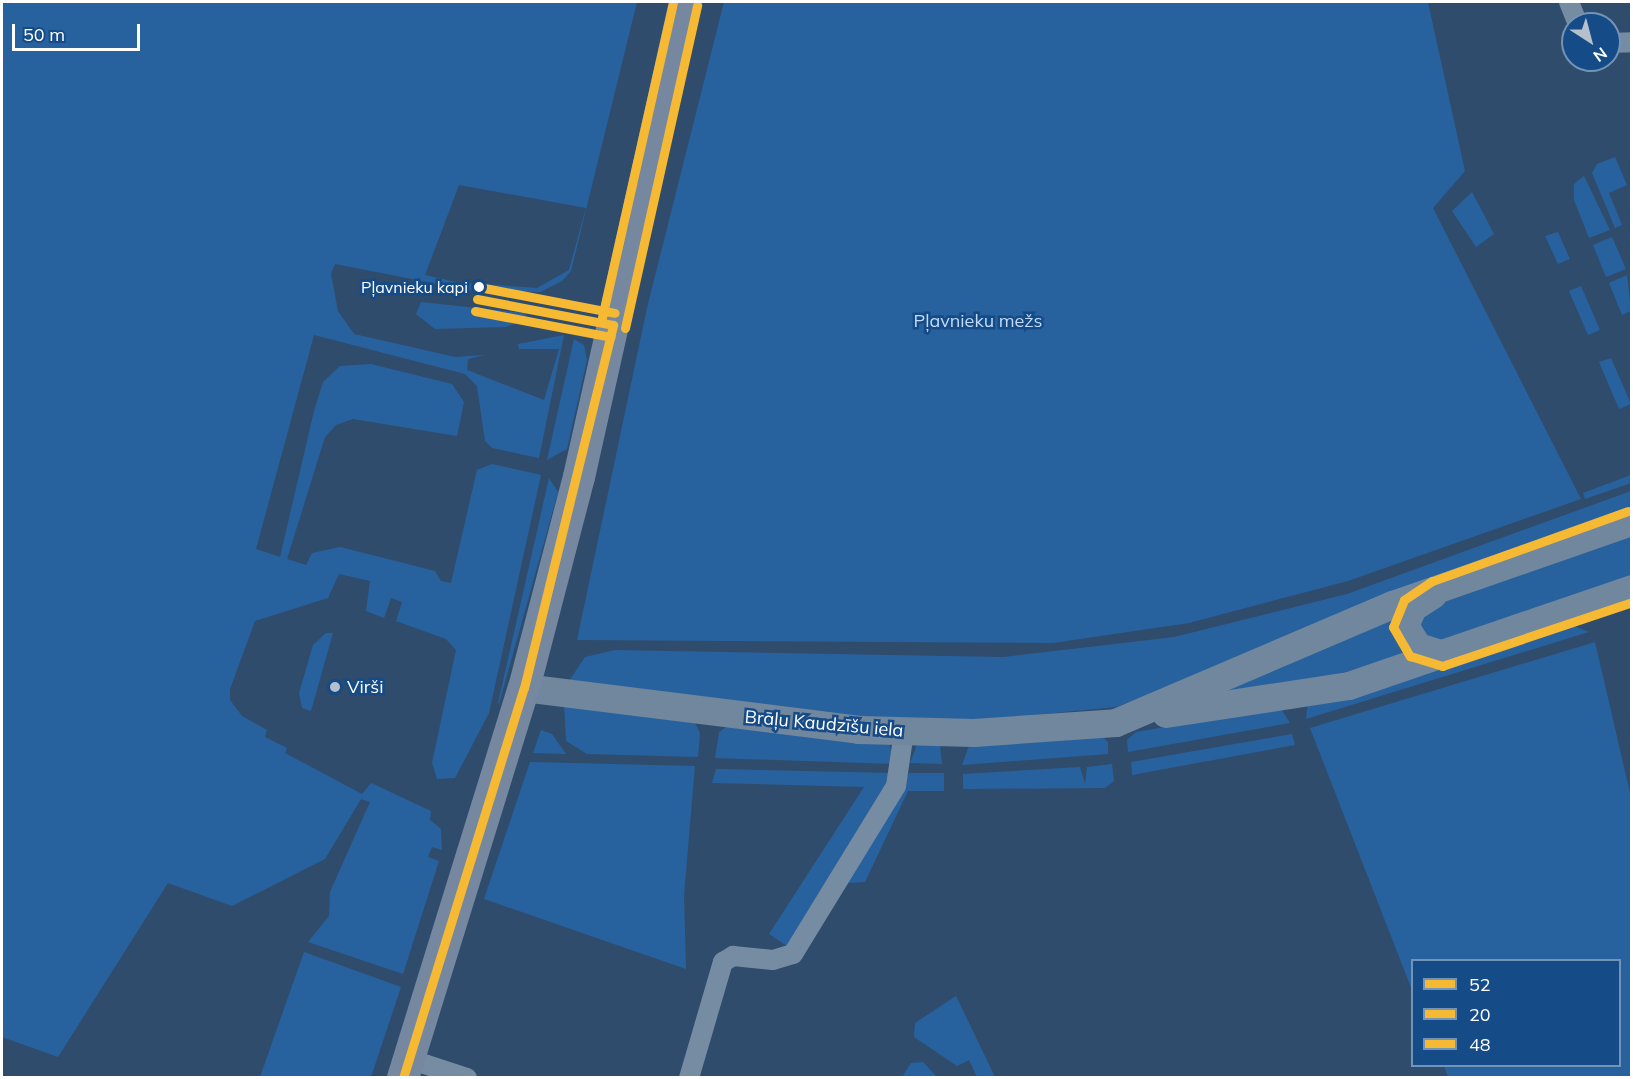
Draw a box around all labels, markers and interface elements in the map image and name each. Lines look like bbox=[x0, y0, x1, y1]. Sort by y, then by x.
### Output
scale bar bbox=[15, 12, 142, 50]
north arrow bbox=[1561, 12, 1621, 72]
text: 50 m bbox=[23, 23, 65, 46]
text: N bbox=[1590, 43, 1611, 67]
place label: Pļavnieku kapi bbox=[361, 277, 468, 297]
marker: Pļavnieku kapi bbox=[473, 281, 485, 293]
park label: Pļavnieku mežs bbox=[914, 310, 1042, 332]
place label: Virši bbox=[347, 676, 384, 698]
marker: Virši bbox=[328, 680, 342, 694]
street label: Brāļu Kaudzīšu iela bbox=[744, 706, 904, 742]
legend bbox=[1411, 959, 1621, 1067]
text: 52 bbox=[1469, 973, 1491, 996]
text: 20 bbox=[1469, 1003, 1491, 1026]
text: 48 bbox=[1469, 1033, 1491, 1056]

